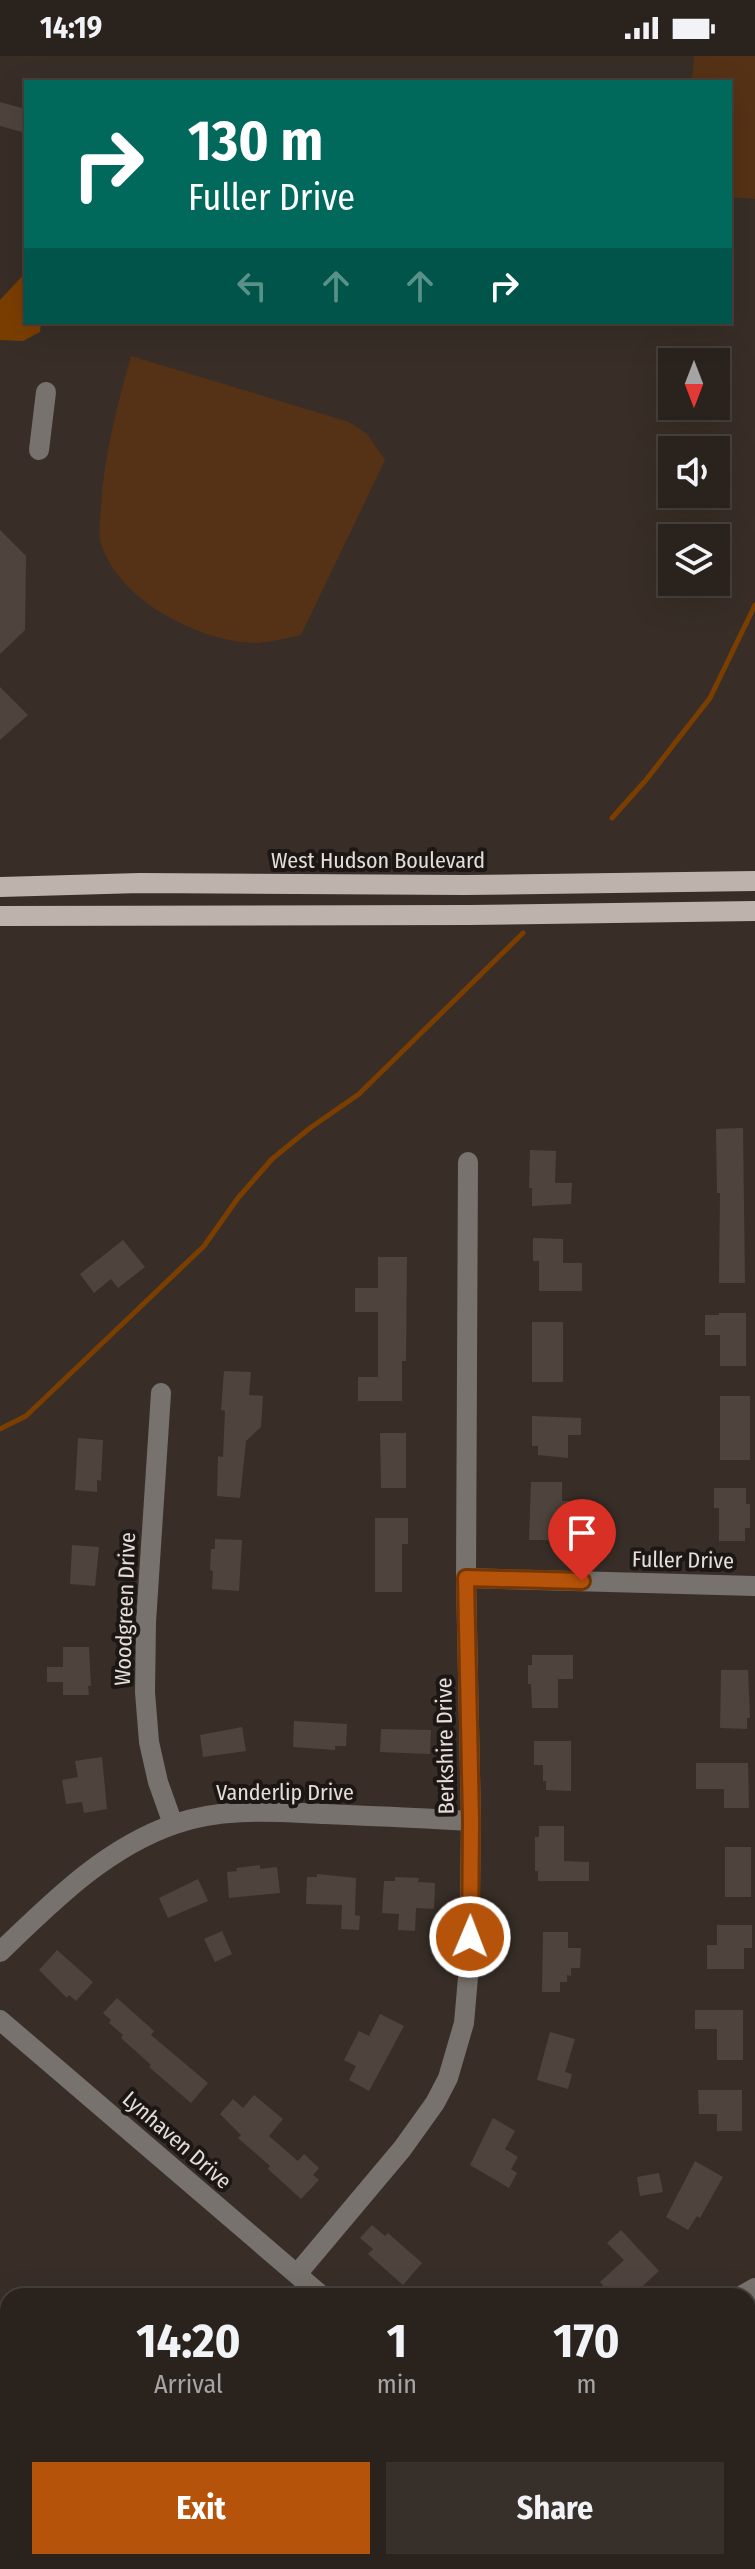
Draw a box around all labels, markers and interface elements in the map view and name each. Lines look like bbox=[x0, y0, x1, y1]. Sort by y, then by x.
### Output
text: 14:19 bbox=[40, 10, 102, 46]
text: 130 m bbox=[188, 108, 323, 175]
icon: right bbox=[56, 112, 160, 216]
text: Fuller Drive bbox=[188, 176, 355, 220]
icon: left bbox=[230, 264, 274, 308]
icon: ahead bbox=[314, 264, 358, 308]
icon: ahead bbox=[398, 264, 442, 308]
icon: right bbox=[482, 264, 526, 308]
north arrow bbox=[658, 348, 730, 420]
map controls bbox=[658, 348, 730, 596]
button: sound bbox=[658, 436, 730, 508]
button: layers bbox=[658, 524, 730, 596]
street label: West Hudson Boulevard bbox=[271, 847, 485, 874]
pin bbox=[548, 1499, 616, 1581]
icon: arrive bbox=[560, 1511, 604, 1555]
street label: Woodgreen Drive bbox=[109, 1532, 141, 1686]
street label: Fuller Drive bbox=[632, 1546, 734, 1574]
street label: Berkshire Drive bbox=[430, 1677, 460, 1815]
street label: Vanderlip Drive bbox=[216, 1779, 354, 1806]
position arrow bbox=[428, 1895, 512, 1979]
street label: Lynhaven Drive bbox=[117, 2085, 237, 2195]
text: 14:20 bbox=[136, 2312, 241, 2370]
text: 1 bbox=[387, 2312, 407, 2370]
text: 170 bbox=[553, 2312, 620, 2370]
text: Arrival bbox=[154, 2369, 223, 2400]
text: min bbox=[377, 2369, 417, 2400]
text: m bbox=[577, 2369, 597, 2400]
button: Exit bbox=[32, 2462, 370, 2554]
button: Share bbox=[386, 2462, 724, 2554]

